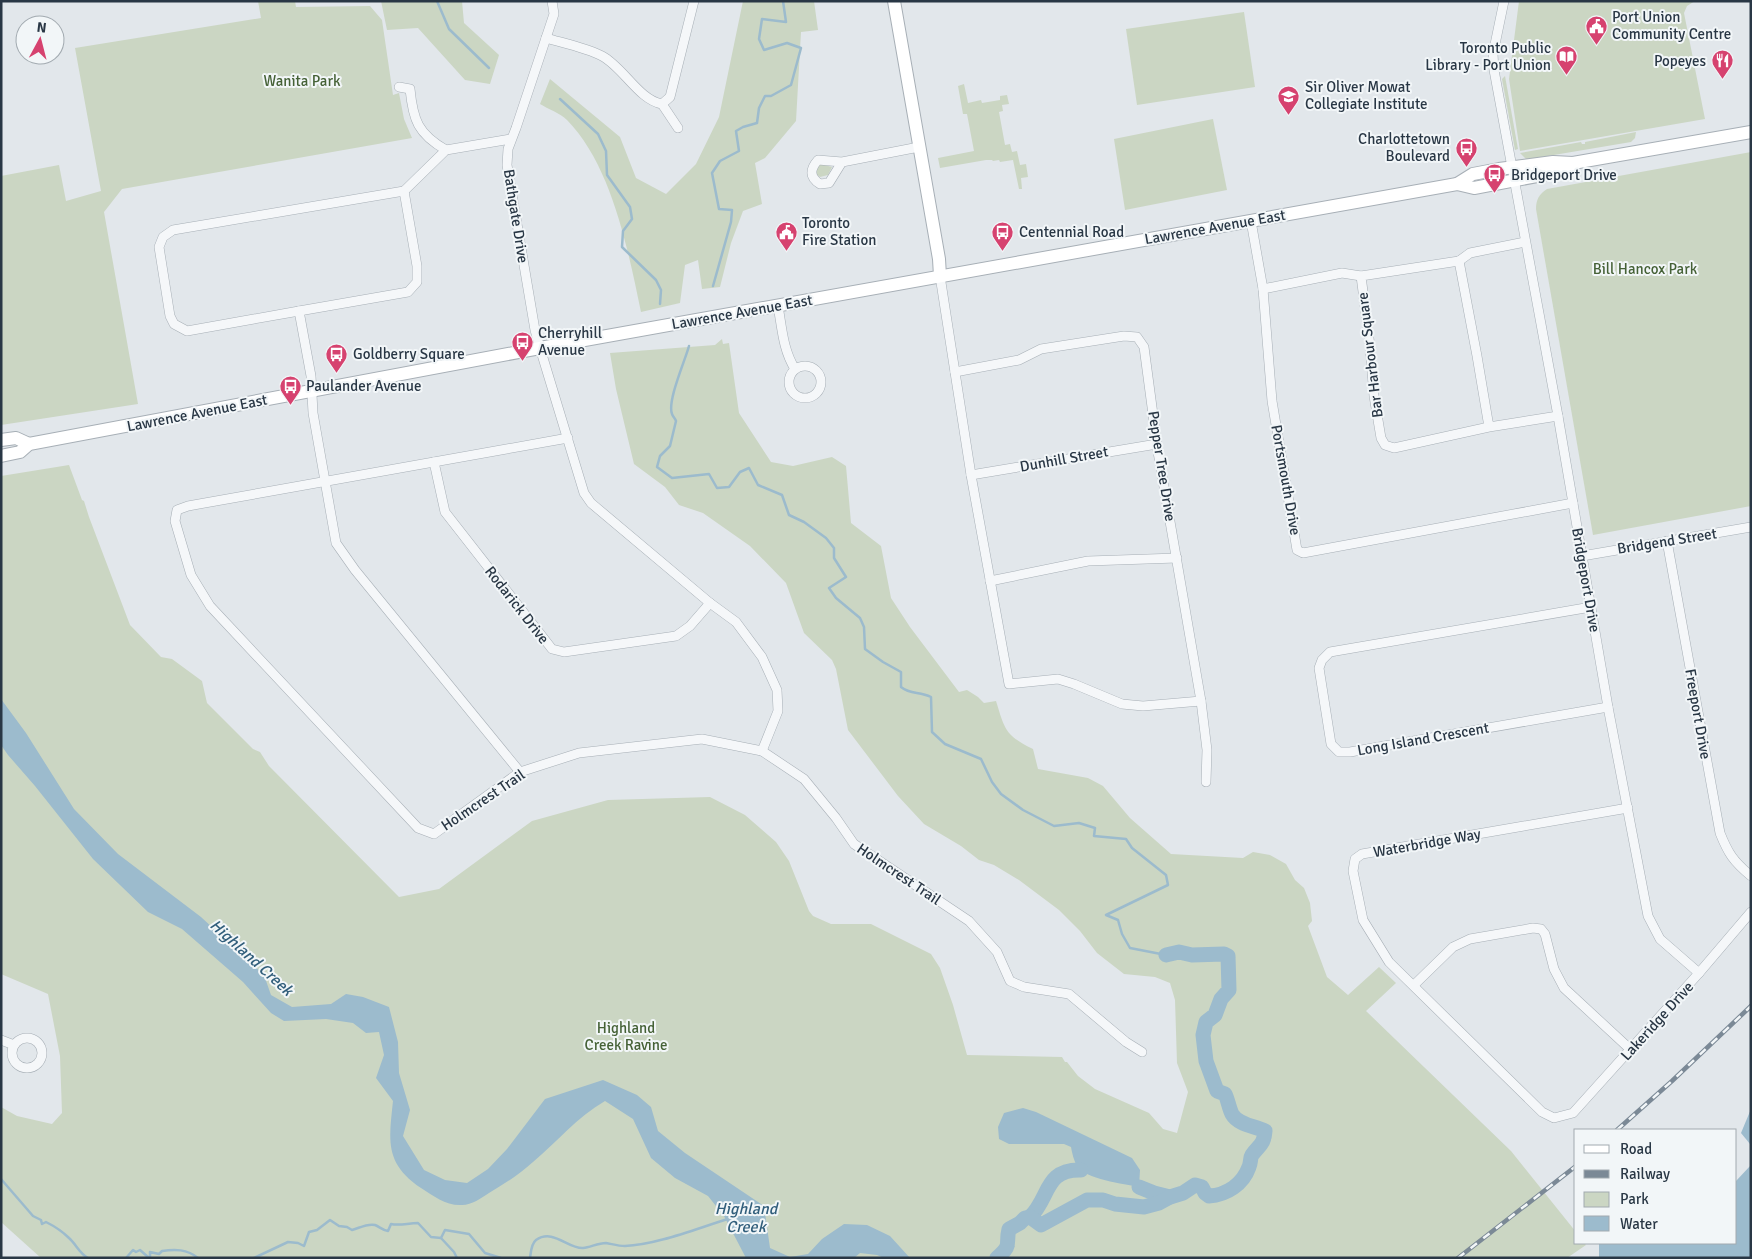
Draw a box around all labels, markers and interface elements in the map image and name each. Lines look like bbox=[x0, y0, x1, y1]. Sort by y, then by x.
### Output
place label: Port Union Community Centre bbox=[1612, 8, 1731, 43]
public building icon: Port Union Community Centre bbox=[1584, 14, 1608, 45]
north arrow bbox=[15, 15, 65, 65]
text: N bbox=[36, 19, 47, 37]
place label: Toronto Public Library - Port Union bbox=[1425, 39, 1551, 74]
library icon: Toronto Public Library - Port Union bbox=[1555, 45, 1579, 76]
restaurant icon: Popeyes bbox=[1710, 49, 1734, 80]
place label: Popeyes bbox=[1654, 52, 1706, 70]
park label: Wanita Park bbox=[264, 72, 341, 90]
place label: Sir Oliver Mowat Collegiate Institute bbox=[1305, 78, 1428, 113]
school or university icon: Sir Oliver Mowat Collegiate Institute bbox=[1277, 84, 1301, 115]
place label: Charlottetown Boulevard bbox=[1358, 130, 1450, 165]
bus stop icon: Charlottetown Boulevard bbox=[1454, 136, 1478, 167]
bus stop icon: Bridgeport Drive bbox=[1483, 163, 1507, 194]
place label: Bridgeport Drive bbox=[1511, 166, 1617, 184]
street label: Bathgate Drive bbox=[500, 168, 532, 264]
street label: Lawrence Avenue East bbox=[1143, 206, 1287, 248]
place label: Toronto Fire Station bbox=[802, 214, 876, 249]
public building icon: Toronto Fire Station bbox=[774, 220, 798, 251]
bus stop icon: Centennial Road bbox=[991, 220, 1015, 251]
place label: Centennial Road bbox=[1019, 223, 1124, 241]
park label: Bill Hancox Park bbox=[1593, 260, 1698, 278]
street label: Lawrence Avenue East bbox=[670, 291, 814, 333]
street label: Bar Harbour Square bbox=[1353, 291, 1387, 419]
place label: Cherryhill Avenue bbox=[538, 324, 602, 359]
bus stop icon: Cherryhill Avenue bbox=[510, 330, 534, 361]
bus stop icon: Goldberry Square bbox=[325, 342, 349, 373]
place label: Goldberry Square bbox=[353, 345, 465, 363]
bus stop icon: Paulander Avenue bbox=[278, 374, 302, 405]
place label: Paulander Avenue bbox=[306, 377, 421, 395]
street label: Lawrence Avenue East bbox=[125, 391, 269, 435]
street label: Pepper Tree Drive bbox=[1144, 409, 1180, 523]
street label: Portsmouth Drive bbox=[1267, 423, 1305, 537]
street label: Dunhill Street bbox=[1018, 442, 1110, 476]
street label: Bridgend Street bbox=[1616, 524, 1718, 558]
street label: Bridgeport Drive bbox=[1568, 526, 1604, 634]
street label: Rodarick Drive bbox=[481, 563, 553, 647]
street label: Freeport Drive bbox=[1681, 667, 1715, 761]
street label: Long Island Crescent bbox=[1356, 719, 1490, 759]
street label: Holmcrest Trail bbox=[438, 765, 528, 835]
street label: Waterbridge Way bbox=[1372, 825, 1482, 861]
street label: Holmcrest Trail bbox=[854, 839, 944, 909]
water label: Highland Creek bbox=[206, 915, 299, 1002]
street label: Lakeridge Drive bbox=[1617, 978, 1697, 1064]
park label: Highland Creek Ravine bbox=[585, 1019, 667, 1054]
legend bbox=[1574, 1129, 1737, 1244]
text: Road bbox=[1620, 1140, 1652, 1158]
text: Railway bbox=[1620, 1165, 1670, 1183]
text: Park bbox=[1620, 1190, 1649, 1208]
water label: Highland Creek bbox=[715, 1199, 780, 1237]
text: Water bbox=[1620, 1215, 1658, 1233]

